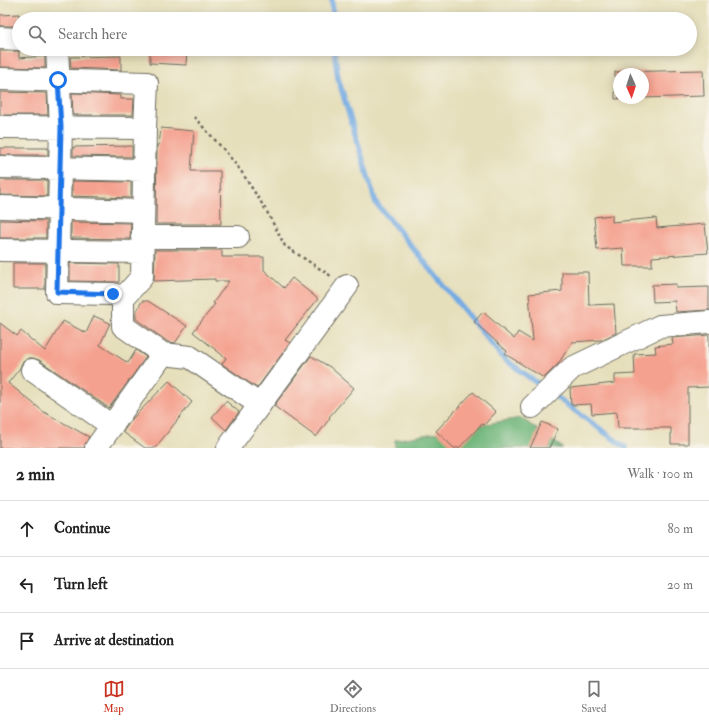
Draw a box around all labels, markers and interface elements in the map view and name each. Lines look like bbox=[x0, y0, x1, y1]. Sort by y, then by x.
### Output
search box bbox=[12, 12, 697, 56]
icon: search bbox=[26, 23, 48, 45]
text: Search here bbox=[58, 25, 127, 44]
north arrow bbox=[613, 68, 649, 104]
route start bbox=[49, 71, 67, 89]
route end bbox=[104, 285, 122, 303]
text: 2 min bbox=[16, 464, 55, 485]
text: Walk · 100 m bbox=[627, 466, 693, 482]
icon: ahead bbox=[16, 518, 38, 540]
text: Continue bbox=[54, 519, 110, 538]
text: 80 m bbox=[667, 521, 693, 537]
icon: left bbox=[16, 574, 38, 596]
text: Turn left bbox=[54, 575, 108, 594]
text: 20 m bbox=[667, 577, 693, 593]
icon: arrive bbox=[16, 630, 38, 652]
text: Arrive at destination bbox=[54, 631, 174, 650]
tab: Map bbox=[103, 678, 125, 715]
tab: Directions bbox=[330, 678, 376, 715]
tab: Saved bbox=[581, 678, 606, 715]

